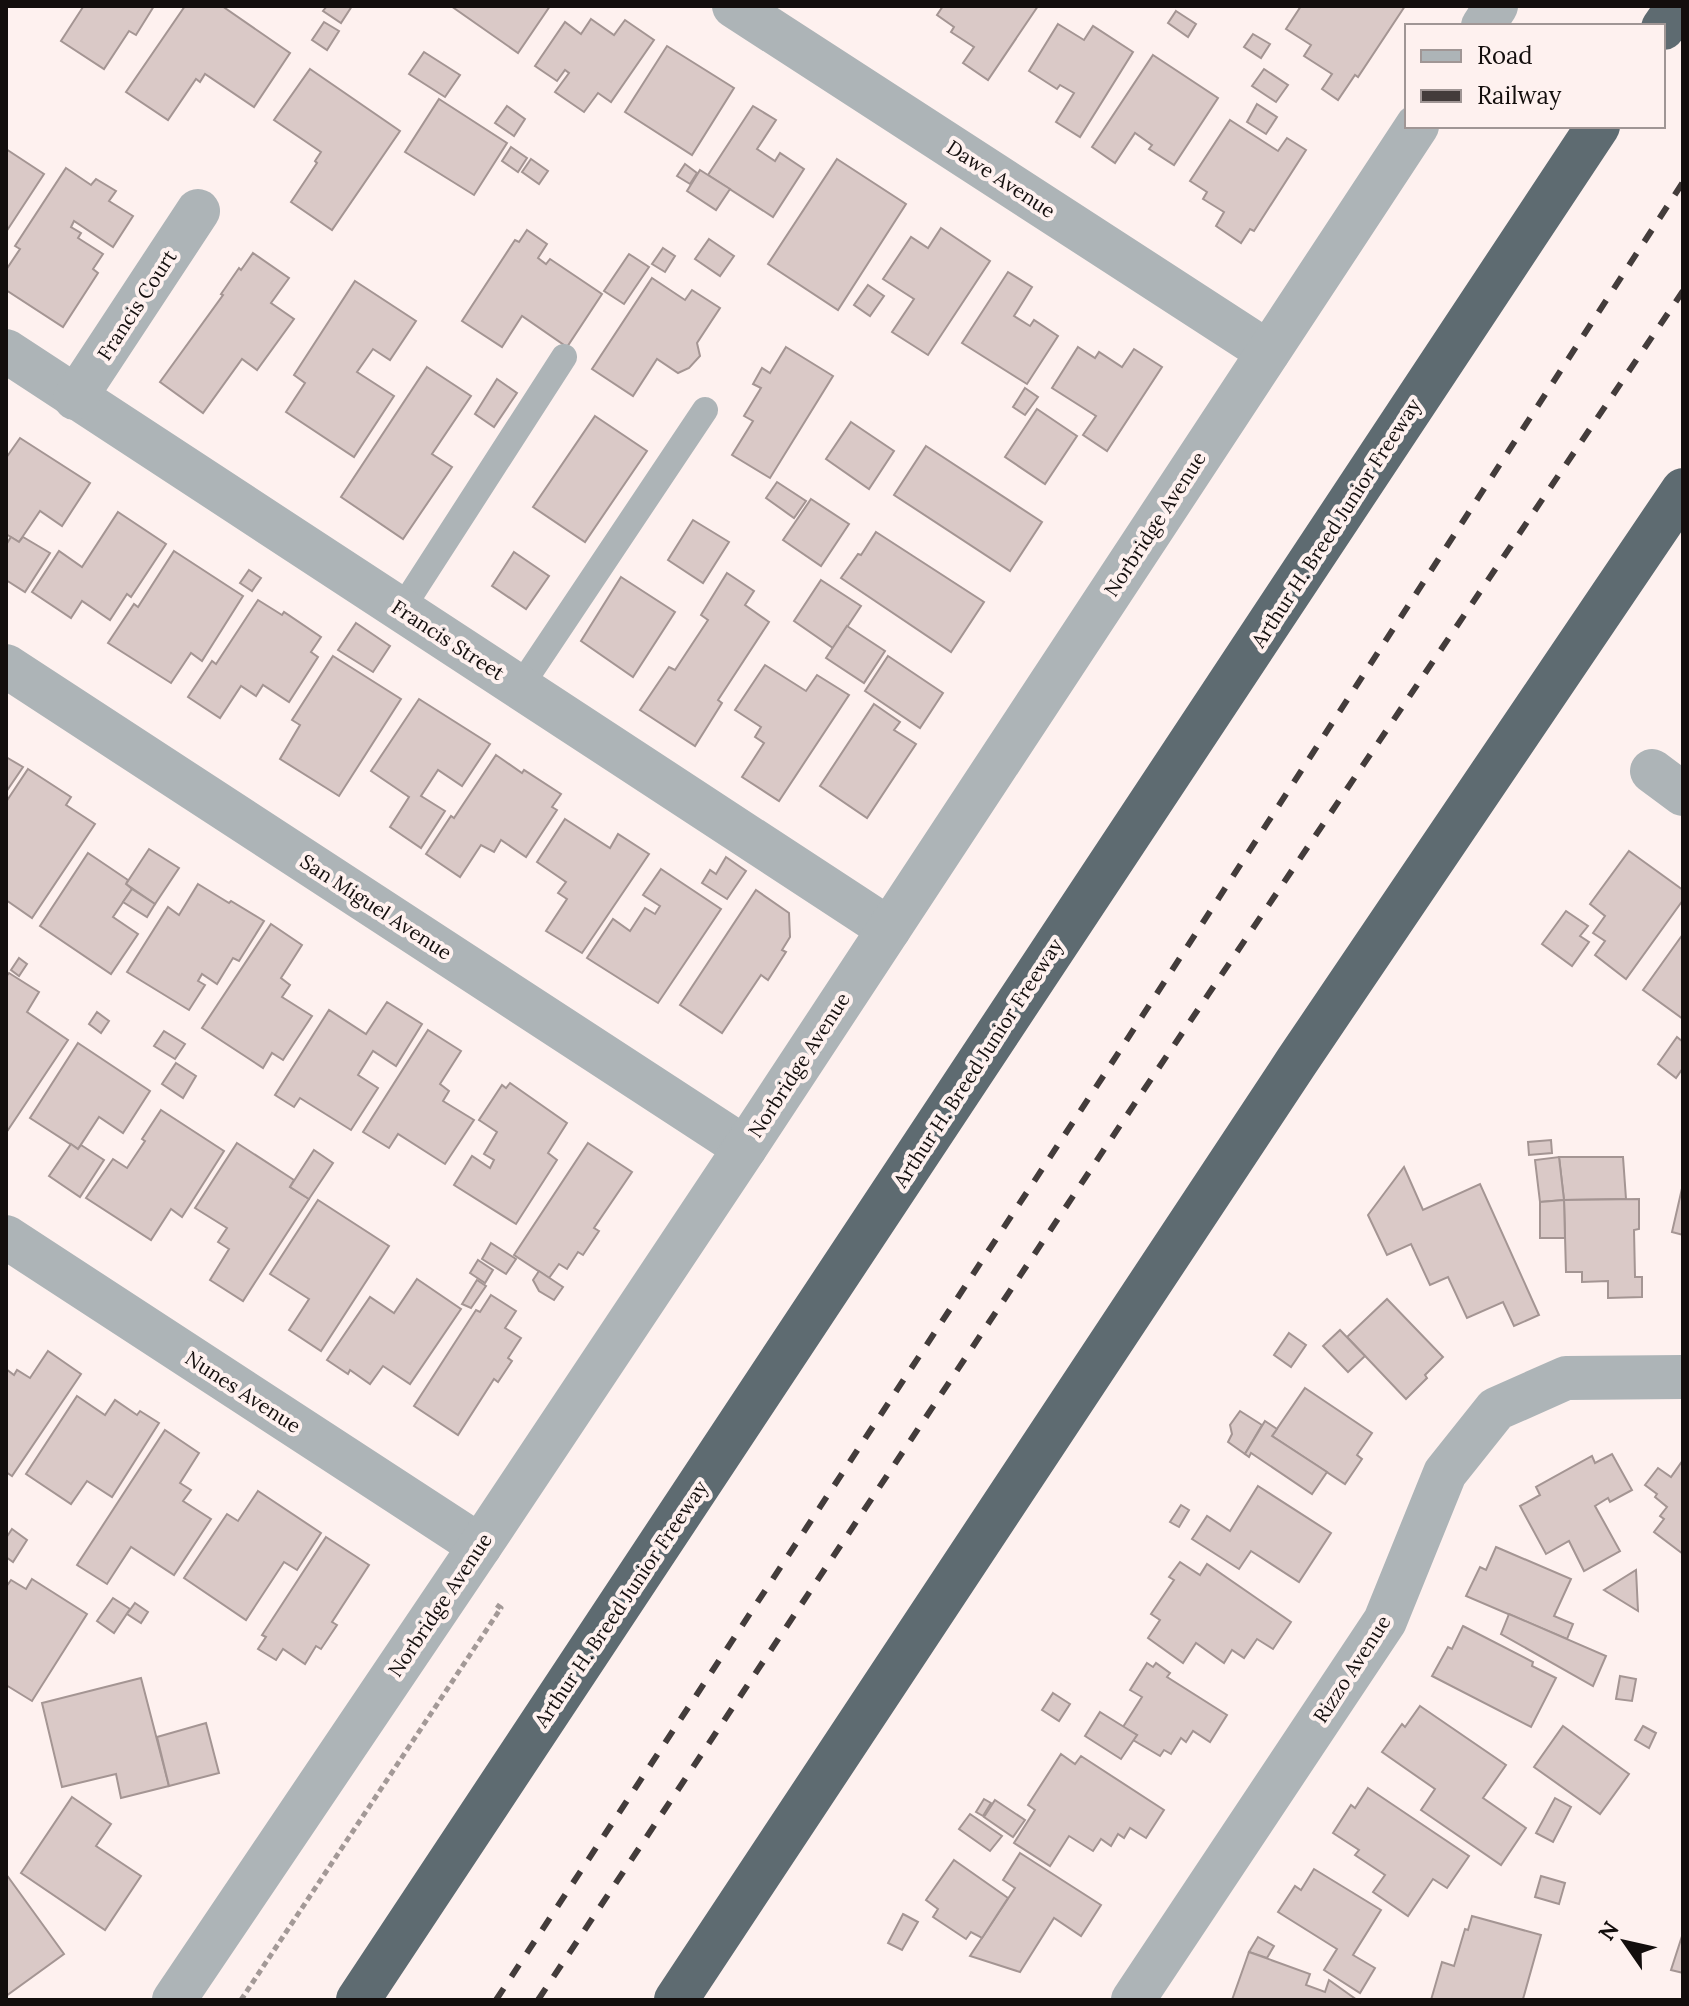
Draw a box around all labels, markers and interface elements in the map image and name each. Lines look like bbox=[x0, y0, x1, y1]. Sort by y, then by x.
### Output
legend bbox=[1405, 24, 1665, 128]
text: Road bbox=[1477, 40, 1533, 71]
text: Railway bbox=[1477, 80, 1562, 111]
street label: Dawe Avenue bbox=[942, 134, 1060, 223]
street label: Francis Court bbox=[92, 245, 182, 365]
street label: Arthur H. Breed Junior Freeway bbox=[1245, 393, 1426, 653]
street label: Norbridge Avenue bbox=[1098, 446, 1211, 601]
street label: Francis Street bbox=[387, 594, 509, 685]
street label: San Miguel Avenue bbox=[296, 848, 457, 965]
street label: Arthur H. Breed Junior Freeway bbox=[887, 933, 1068, 1193]
street label: Norbridge Avenue bbox=[742, 987, 855, 1142]
street label: Nunes Avenue bbox=[181, 1345, 306, 1438]
street label: Arthur H. Breed Junior Freeway bbox=[528, 1475, 713, 1733]
street label: Norbridge Avenue bbox=[382, 1528, 497, 1681]
street label: Rizzo Avenue bbox=[1308, 1610, 1396, 1727]
north arrow bbox=[1585, 1902, 1665, 1982]
text: N bbox=[1592, 1916, 1625, 1946]

